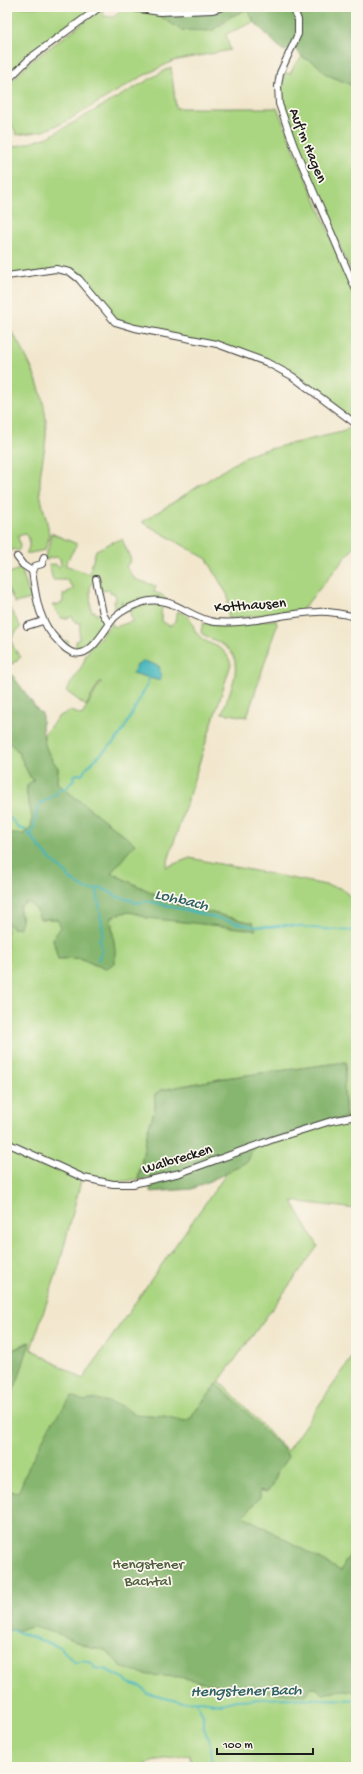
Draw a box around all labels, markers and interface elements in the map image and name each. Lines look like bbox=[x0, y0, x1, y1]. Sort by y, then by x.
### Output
street label: Auf'm Hagen bbox=[284, 106, 330, 186]
street label: Kotthausen bbox=[214, 595, 287, 617]
water label: Lohbach bbox=[153, 886, 210, 917]
street label: Walbrecken bbox=[141, 1141, 215, 1179]
park label: Hengstener Bachtal bbox=[112, 1556, 185, 1591]
water label: Hengstener Bach bbox=[190, 1682, 302, 1703]
scale bar bbox=[217, 1730, 313, 1756]
text: 100 m bbox=[222, 1739, 253, 1753]

